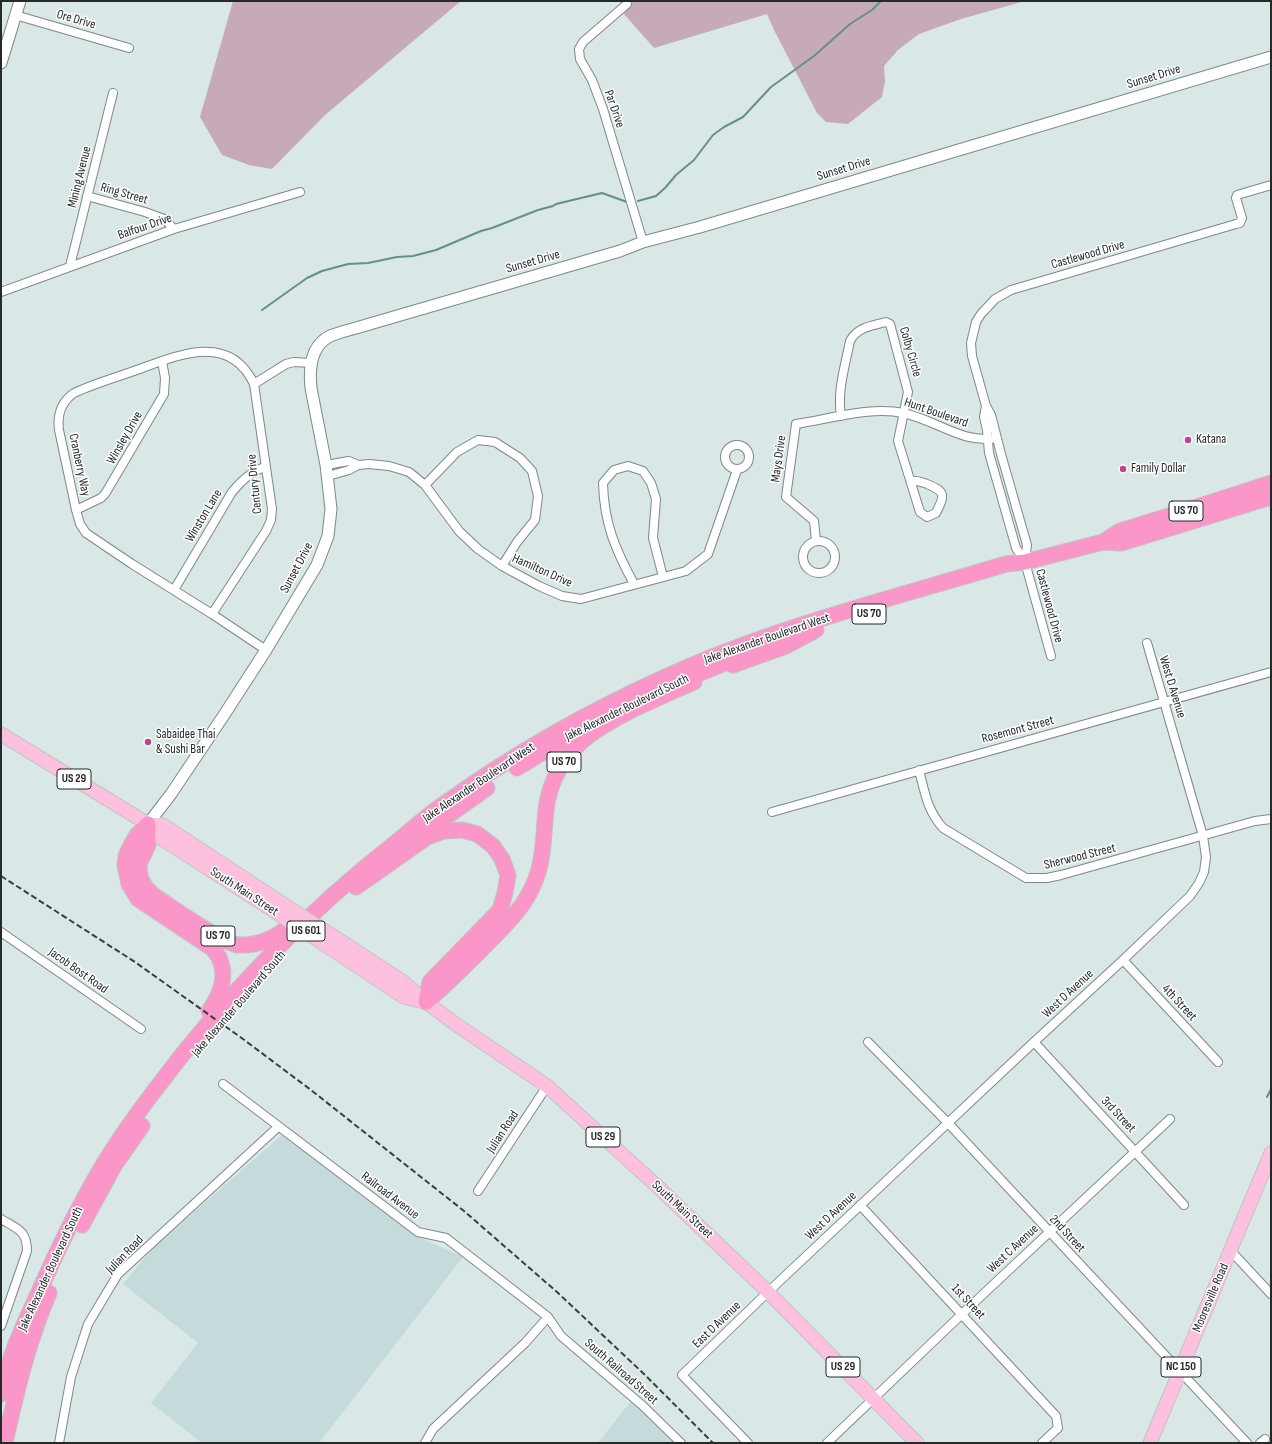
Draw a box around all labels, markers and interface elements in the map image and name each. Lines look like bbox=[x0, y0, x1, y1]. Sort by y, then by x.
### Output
street label: Ore Drive bbox=[55, 7, 97, 33]
street label: Sunset Drive bbox=[1125, 61, 1183, 93]
street label: Par Drive bbox=[600, 88, 628, 130]
street label: Mining Avenue bbox=[65, 145, 95, 209]
street label: Sunset Drive bbox=[815, 153, 873, 185]
street label: Ring Street bbox=[98, 180, 150, 208]
street label: Balfour Drive bbox=[116, 211, 174, 243]
street label: Castlewood Drive bbox=[1050, 237, 1126, 273]
street label: Sunset Drive bbox=[504, 247, 562, 277]
street label: Colby Circle bbox=[895, 325, 925, 379]
street label: Hunt Boulevard bbox=[902, 395, 970, 431]
street label: Winsley Drive bbox=[104, 409, 146, 467]
street label: Cranberry Way bbox=[65, 432, 93, 498]
place label: Katana bbox=[1196, 432, 1226, 448]
street label: Mays Drive bbox=[768, 435, 790, 483]
marker: Katana bbox=[1183, 435, 1193, 445]
street label: Century Drive bbox=[244, 453, 266, 515]
place label: Family Dollar bbox=[1131, 461, 1186, 477]
marker: Family Dollar bbox=[1118, 464, 1128, 474]
street label: Winston Lane bbox=[182, 487, 226, 545]
road number: US 70 bbox=[1169, 501, 1203, 521]
street label: Sunset Drive bbox=[277, 540, 317, 596]
street label: Hamilton Drive bbox=[509, 551, 575, 591]
street label: Castlewood Drive bbox=[1032, 567, 1066, 645]
road number: US 70 bbox=[852, 604, 886, 624]
street label: Jake Alexander Boulevard West bbox=[702, 610, 832, 668]
street label: West D Avenue bbox=[1155, 654, 1189, 720]
street label: Jake Alexander Boulevard South bbox=[563, 671, 691, 745]
street label: Rosemont Street bbox=[980, 713, 1056, 747]
place label: Sabaidee Thai & Sushi Bar bbox=[156, 727, 215, 758]
marker: Sabaidee Thai & Sushi Bar bbox=[143, 737, 153, 747]
street label: Jake Alexander Boulevard West bbox=[420, 740, 538, 826]
road number: US 70 bbox=[547, 752, 581, 772]
road number: US 29 bbox=[57, 769, 91, 789]
street label: Sherwood Street bbox=[1043, 841, 1117, 873]
street label: South Main Street bbox=[207, 864, 281, 920]
road number: US 601 bbox=[287, 921, 325, 941]
road number: US 70 bbox=[201, 926, 235, 946]
street label: Jacob Bost Road bbox=[45, 945, 111, 997]
street label: Jake Alexander Boulevard South bbox=[189, 948, 289, 1060]
street label: West D Avenue bbox=[1039, 966, 1097, 1022]
street label: 4th Street bbox=[1158, 981, 1200, 1025]
street label: 3rd Street bbox=[1097, 1094, 1139, 1136]
street label: Julian Road bbox=[484, 1108, 522, 1156]
road number: US 29 bbox=[586, 1127, 620, 1147]
street label: Railroad Avenue bbox=[358, 1169, 422, 1223]
street label: South Main Street bbox=[648, 1178, 716, 1242]
street label: West D Avenue bbox=[802, 1188, 860, 1244]
street label: Jake Alexander Boulevard South bbox=[15, 1204, 87, 1334]
street label: 2nd Street bbox=[1046, 1212, 1088, 1256]
street label: West C Avenue bbox=[984, 1221, 1042, 1277]
street label: Julian Road bbox=[103, 1232, 147, 1278]
street label: Mooresville Road bbox=[1190, 1261, 1232, 1335]
street label: 1st Street bbox=[948, 1281, 988, 1323]
street label: East D Avenue bbox=[690, 1298, 744, 1352]
street label: South Railroad Street bbox=[581, 1336, 661, 1408]
road number: US 29 bbox=[826, 1357, 860, 1377]
road number: NC 150 bbox=[1161, 1357, 1201, 1377]

